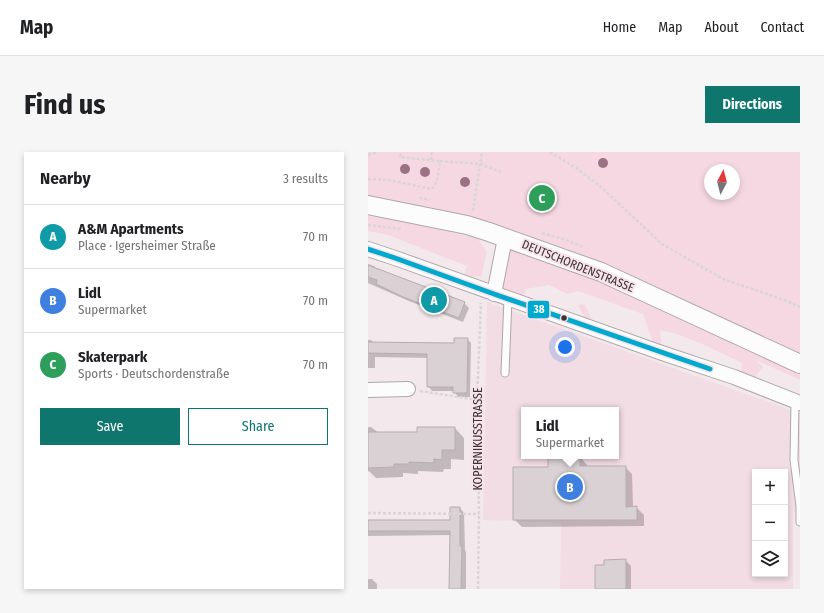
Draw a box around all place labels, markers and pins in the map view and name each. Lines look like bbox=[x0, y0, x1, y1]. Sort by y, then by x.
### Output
pin: C bbox=[529, 183, 555, 213]
pin: A bbox=[421, 285, 447, 315]
unlabelled marker bbox=[559, 313, 569, 323]
pin: B bbox=[557, 472, 583, 502]

